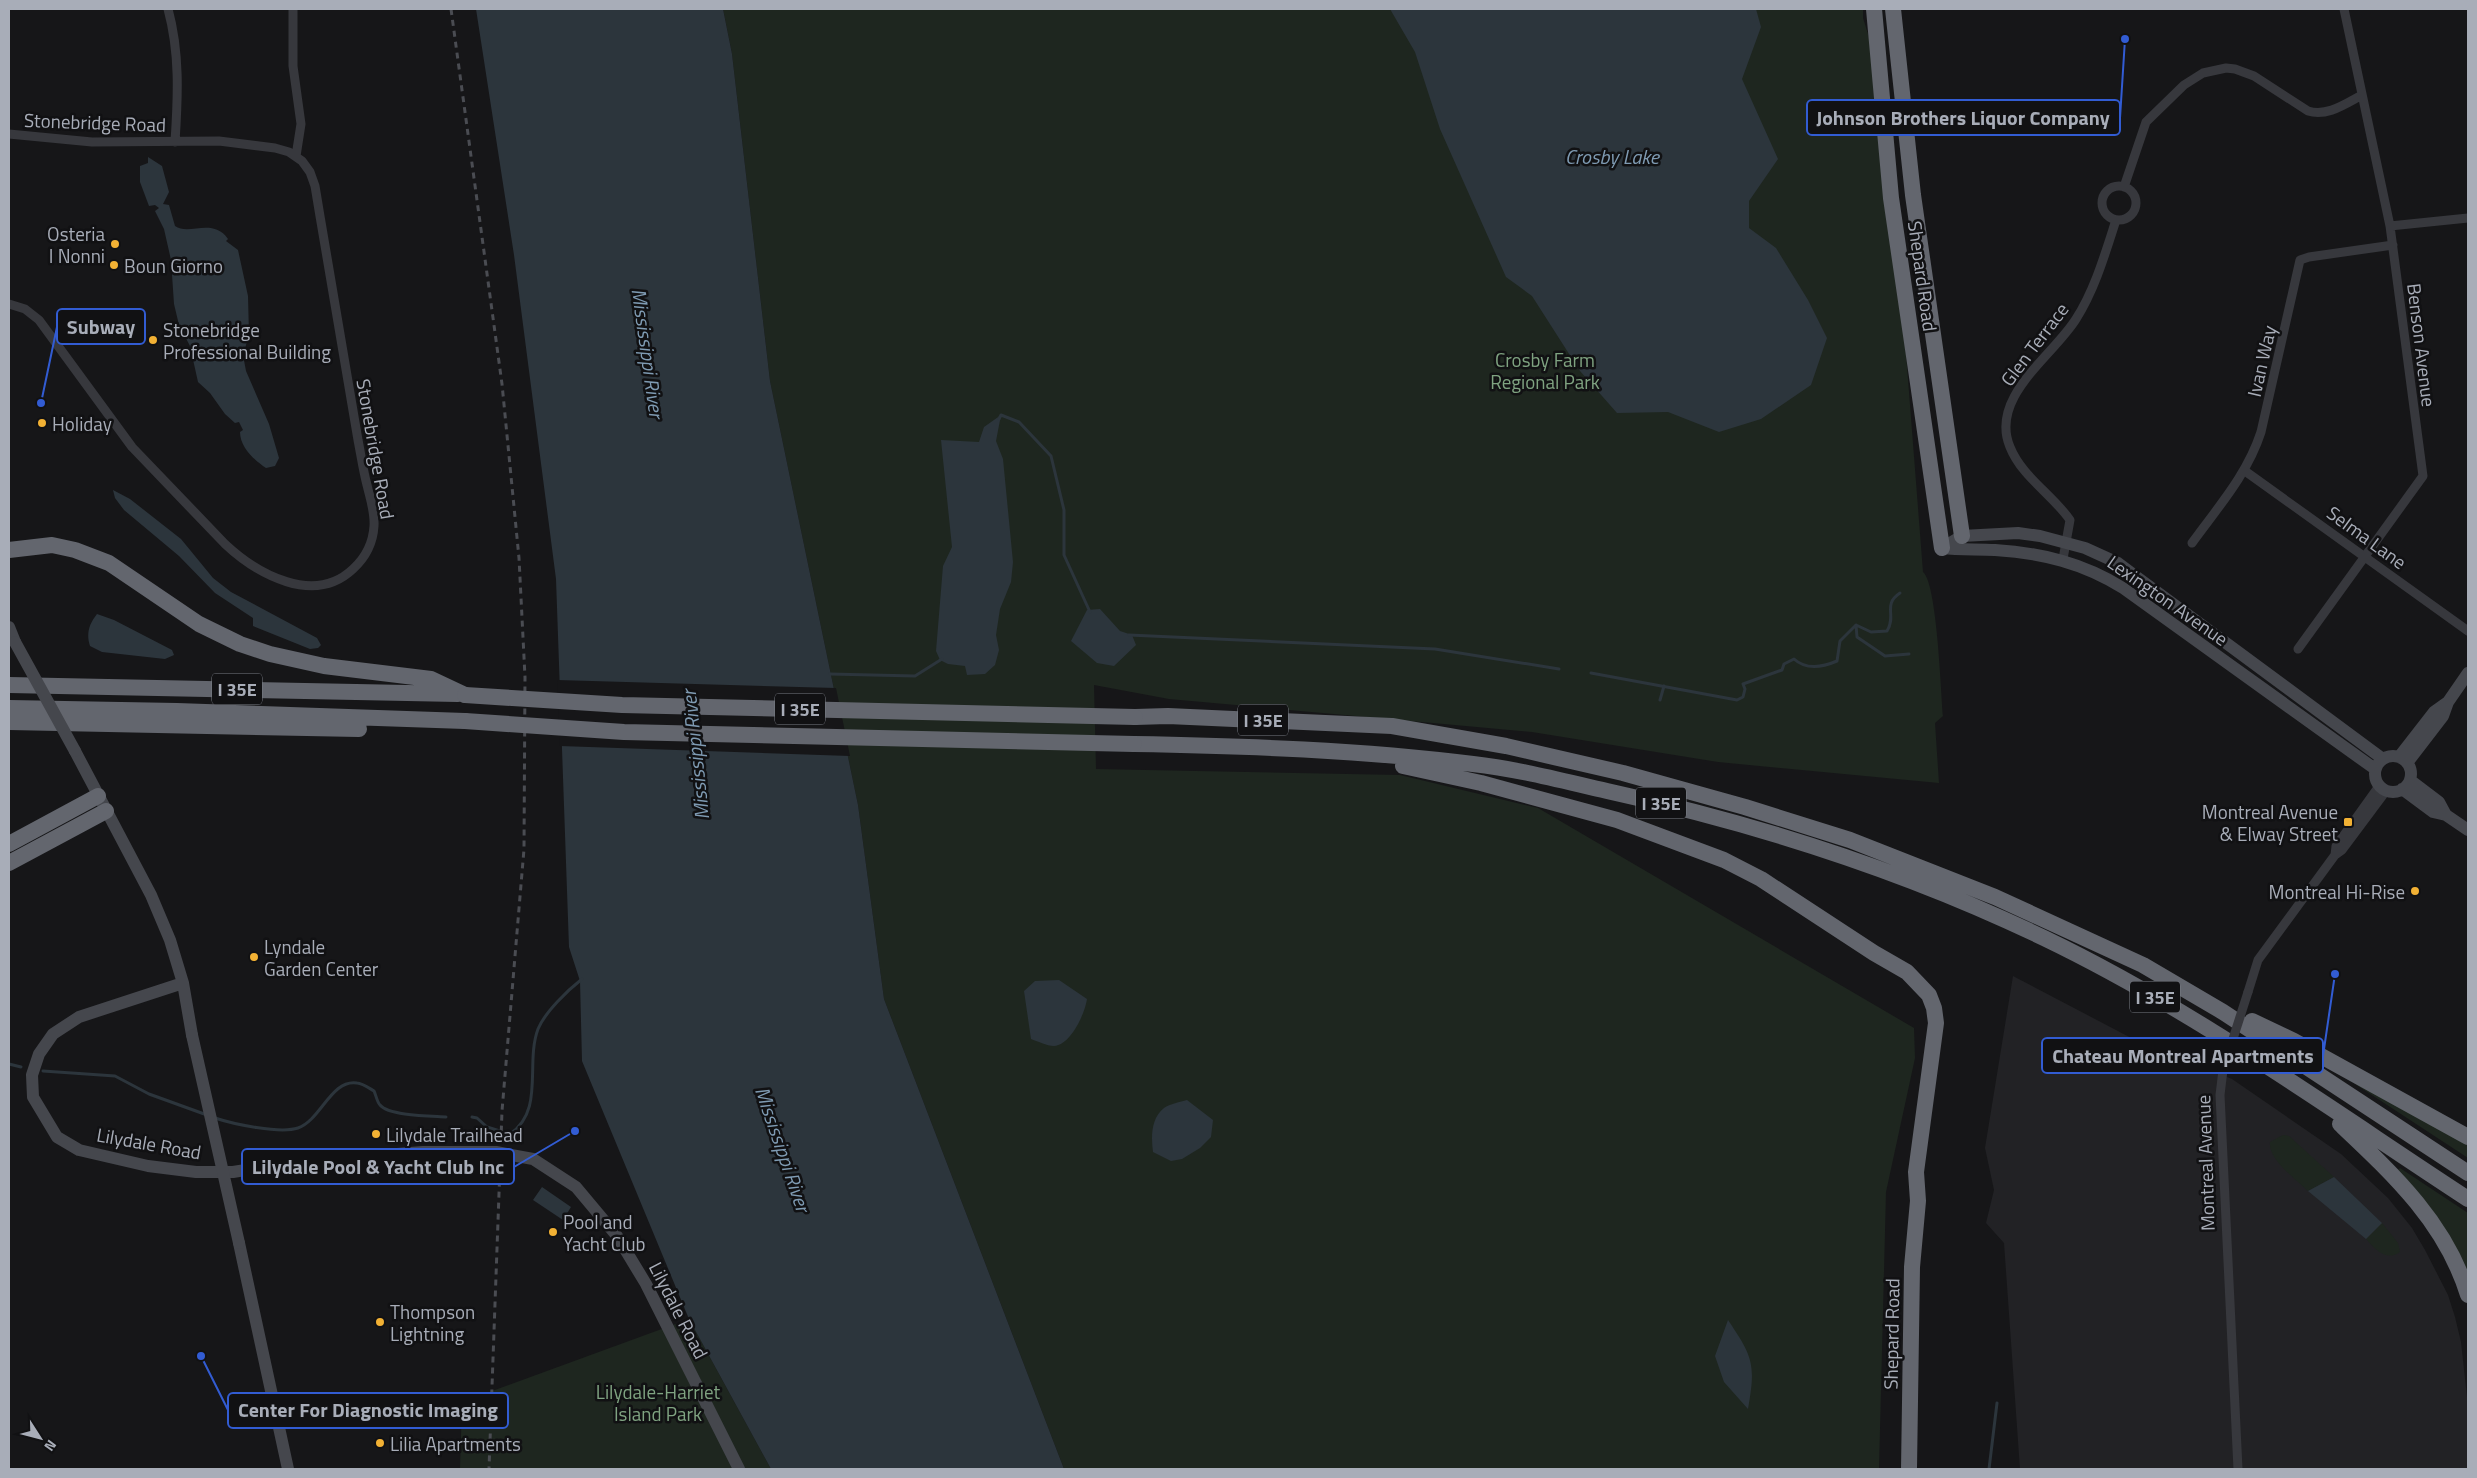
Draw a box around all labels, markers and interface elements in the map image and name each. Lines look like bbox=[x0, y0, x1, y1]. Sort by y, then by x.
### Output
callout: Johnson Brothers Liquor Company bbox=[1807, 100, 2120, 135]
text: Johnson Brothers Liquor Company bbox=[1816, 102, 2110, 133]
street label: Stonebridge Road bbox=[23, 105, 167, 139]
water label: Crosby Lake bbox=[1565, 141, 1661, 172]
place label: Osteria I Nonni bbox=[47, 219, 105, 270]
street label: Shepard Road bbox=[1901, 219, 1945, 333]
marker: Osteria I Nonni bbox=[109, 238, 121, 250]
place label: Boun Giorno bbox=[124, 251, 223, 280]
marker: Boun Giorno bbox=[108, 259, 120, 271]
street label: Benson Avenue bbox=[2400, 282, 2444, 408]
water label: Mississippi River bbox=[624, 286, 673, 422]
street label: Glen Terrace bbox=[1993, 296, 2075, 392]
callout: Subway bbox=[57, 309, 145, 344]
text: Subway bbox=[67, 311, 135, 342]
place label: Stonebridge Professional Building bbox=[163, 315, 331, 366]
street label: Ivan Way bbox=[2239, 322, 2283, 400]
marker: Stonebridge Professional Building bbox=[147, 334, 159, 346]
park label: Crosby Farm Regional Park bbox=[1490, 345, 1600, 396]
street label: Stonebridge Road bbox=[349, 377, 403, 521]
place label: Holiday bbox=[52, 409, 112, 438]
marker: Holiday bbox=[36, 417, 48, 429]
street label: Selma Lane bbox=[2321, 498, 2413, 576]
street label: Lexington Avenue bbox=[2102, 547, 2234, 653]
road number: I 35E bbox=[212, 674, 262, 704]
water label: Mississippi River bbox=[672, 686, 717, 822]
road number: I 35E bbox=[775, 694, 825, 724]
road number: I 35E bbox=[1238, 704, 1288, 736]
road number: I 35E bbox=[1636, 788, 1686, 818]
place label: Montreal Avenue & Elway Street bbox=[2202, 797, 2338, 848]
marker: Montreal Avenue & Elway Street bbox=[2342, 816, 2354, 828]
place label: Montreal Hi-Rise bbox=[2269, 877, 2405, 906]
marker: Montreal Hi-Rise bbox=[2409, 885, 2421, 897]
place label: Lyndale Garden Center bbox=[264, 932, 379, 983]
marker: Lyndale Garden Center bbox=[248, 951, 260, 963]
road number: I 35E bbox=[2130, 982, 2180, 1012]
callout: Chateau Montreal Apartments bbox=[2042, 1038, 2323, 1073]
text: Chateau Montreal Apartments bbox=[2052, 1040, 2314, 1071]
water label: Mississippi River bbox=[747, 1082, 820, 1218]
street label: Montreal Avenue bbox=[2188, 1094, 2222, 1232]
street label: Lilydale Road bbox=[95, 1120, 203, 1166]
place label: Lilydale Trailhead bbox=[386, 1120, 523, 1149]
marker: Lilydale Trailhead bbox=[370, 1128, 382, 1140]
callout: Lilydale Pool & Yacht Club Inc bbox=[242, 1149, 514, 1184]
text: Lilydale Pool & Yacht Club Inc bbox=[252, 1151, 504, 1182]
place label: Pool and Yacht Club bbox=[563, 1207, 646, 1258]
marker: Pool and Yacht Club bbox=[547, 1226, 559, 1238]
street label: Lilydale Road bbox=[642, 1256, 716, 1364]
street label: Shepard Road bbox=[1876, 1278, 1906, 1390]
place label: Thompson Lightning bbox=[390, 1297, 475, 1348]
marker: Thompson Lightning bbox=[374, 1316, 386, 1328]
park label: Lilydale-Harriet Island Park bbox=[596, 1377, 721, 1428]
callout: Center For Diagnostic Imaging bbox=[228, 1393, 508, 1428]
text: Center For Diagnostic Imaging bbox=[238, 1394, 498, 1425]
north arrow bbox=[15, 1413, 65, 1463]
place label: Lilia Apartments bbox=[390, 1429, 521, 1458]
text: N bbox=[40, 1436, 62, 1456]
marker: Lilia Apartments bbox=[374, 1437, 386, 1449]

